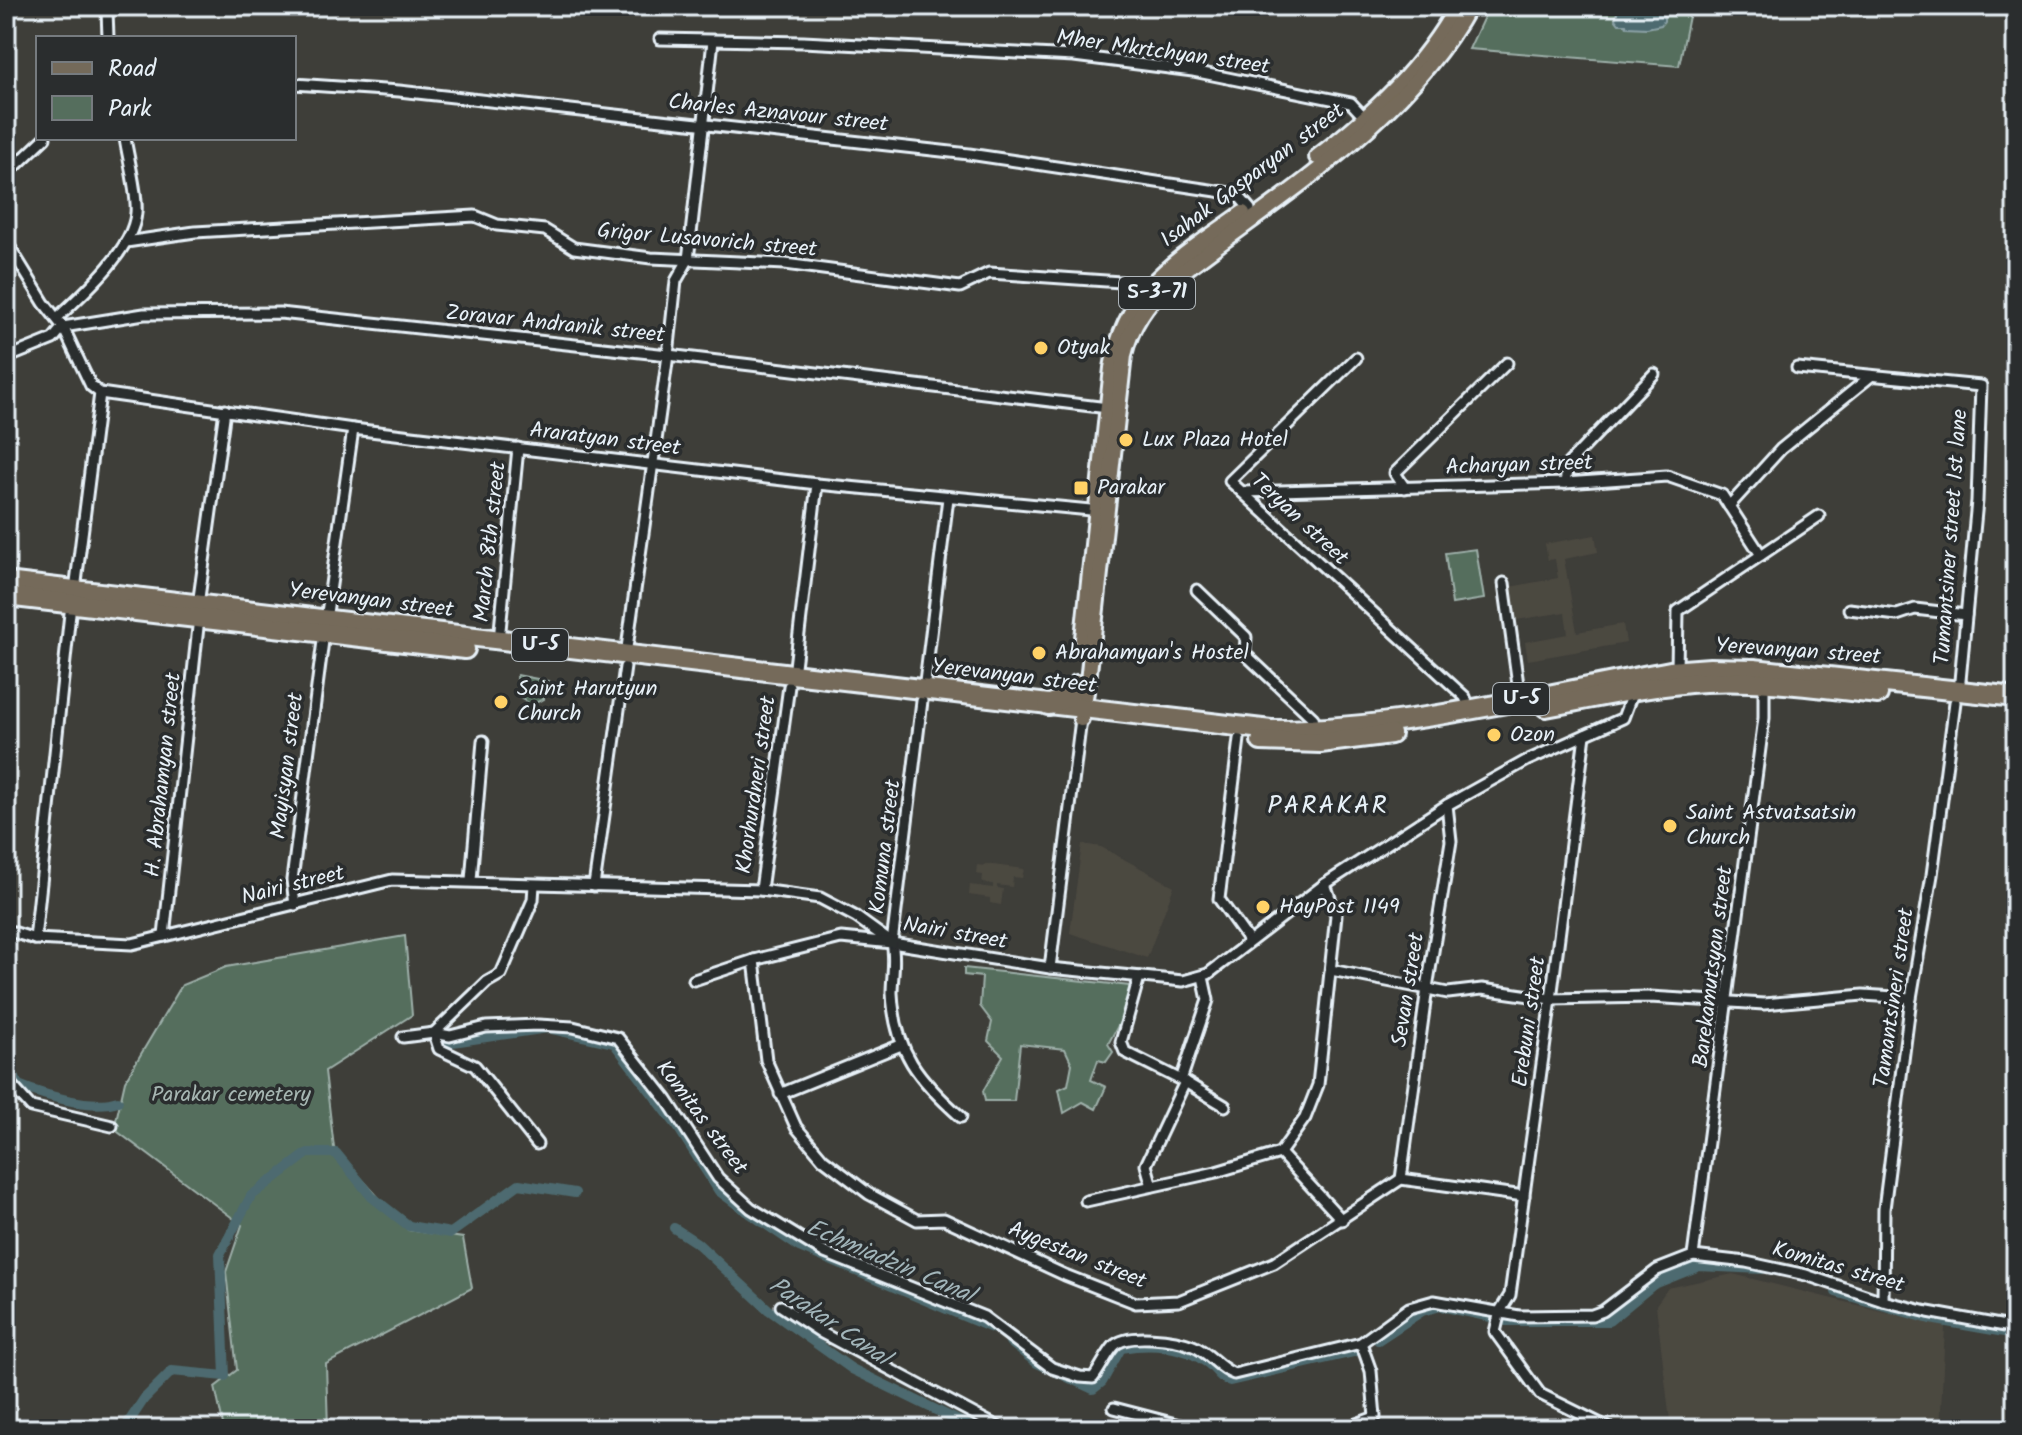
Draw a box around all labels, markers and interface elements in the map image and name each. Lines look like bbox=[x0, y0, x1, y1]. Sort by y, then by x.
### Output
street label: Mher Mkrtchyan street bbox=[1054, 21, 1272, 85]
legend bbox=[36, 36, 296, 140]
text: Road bbox=[108, 50, 157, 89]
street label: Charles Aznavour street bbox=[666, 85, 890, 143]
text: Park bbox=[108, 90, 152, 129]
street label: Isahak Gasparyan street bbox=[1153, 94, 1353, 257]
street label: Grigor Lusavorich street bbox=[596, 214, 819, 268]
road number: Տ-3-71 bbox=[1119, 277, 1195, 309]
street label: Zoravar Andranik street bbox=[444, 296, 667, 354]
place label: Otyak bbox=[1057, 331, 1111, 366]
marker: Otyak bbox=[1032, 339, 1050, 357]
street label: Tumantsiner street 1st lane bbox=[1926, 408, 1978, 666]
street label: Araratyan street bbox=[528, 413, 683, 467]
place label: Lux Plaza Hotel bbox=[1142, 423, 1288, 458]
marker: Lux Plaza Hotel bbox=[1117, 431, 1135, 449]
street label: Acharyan street bbox=[1445, 446, 1594, 486]
street label: March 8th street bbox=[465, 460, 517, 624]
street label: Teryan street bbox=[1242, 465, 1356, 575]
place label: Parakar bbox=[1097, 471, 1167, 506]
marker: Parakar bbox=[1072, 479, 1090, 497]
street label: Yerevanyan street bbox=[287, 574, 456, 629]
road number: Մ-5 bbox=[512, 629, 568, 661]
street label: Yerevanyan street bbox=[1714, 629, 1882, 675]
place label: Abrahamyan's Hostel bbox=[1055, 636, 1249, 671]
marker: Abrahamyan's Hostel bbox=[1030, 644, 1048, 662]
street label: Yerevanyan street bbox=[930, 650, 1099, 705]
street label: H. Abrahamyan street bbox=[136, 670, 192, 879]
place label: Saint Harutyun Church bbox=[517, 672, 657, 732]
road number: Մ-5 bbox=[1493, 683, 1549, 715]
street label: Mayisyan street bbox=[262, 690, 314, 841]
marker: Saint Harutyun Church bbox=[492, 693, 510, 711]
street label: Khorhurdneri street bbox=[727, 693, 787, 876]
place label: Ozon bbox=[1510, 718, 1555, 753]
marker: Ozon bbox=[1485, 726, 1503, 744]
street label: Komuna street bbox=[860, 777, 912, 916]
district label: PARAKAR bbox=[1267, 785, 1389, 827]
place label: Saint Astvatsatsin Church bbox=[1686, 796, 1856, 856]
marker: Saint Astvatsatsin Church bbox=[1661, 817, 1679, 835]
street label: Nairi street bbox=[238, 856, 349, 916]
street label: Barekamutsyan street bbox=[1684, 864, 1744, 1070]
place label: HayPost 1149 bbox=[1279, 890, 1400, 925]
marker: HayPost 1149 bbox=[1254, 898, 1272, 916]
street label: Tamantsineri street bbox=[1865, 905, 1925, 1090]
street label: Nairi street bbox=[900, 908, 1010, 960]
street label: Sevan street bbox=[1383, 930, 1435, 1050]
street label: Erebuni street bbox=[1504, 954, 1557, 1090]
street label: Komitas street bbox=[646, 1053, 756, 1183]
park label: Parakar cemetery bbox=[151, 1078, 312, 1113]
water label: Echmiadzin Canal bbox=[800, 1209, 984, 1317]
street label: Aygestan street bbox=[1003, 1212, 1152, 1300]
street label: Komitas street bbox=[1768, 1232, 1909, 1304]
water label: Parakar Canal bbox=[760, 1267, 901, 1379]

